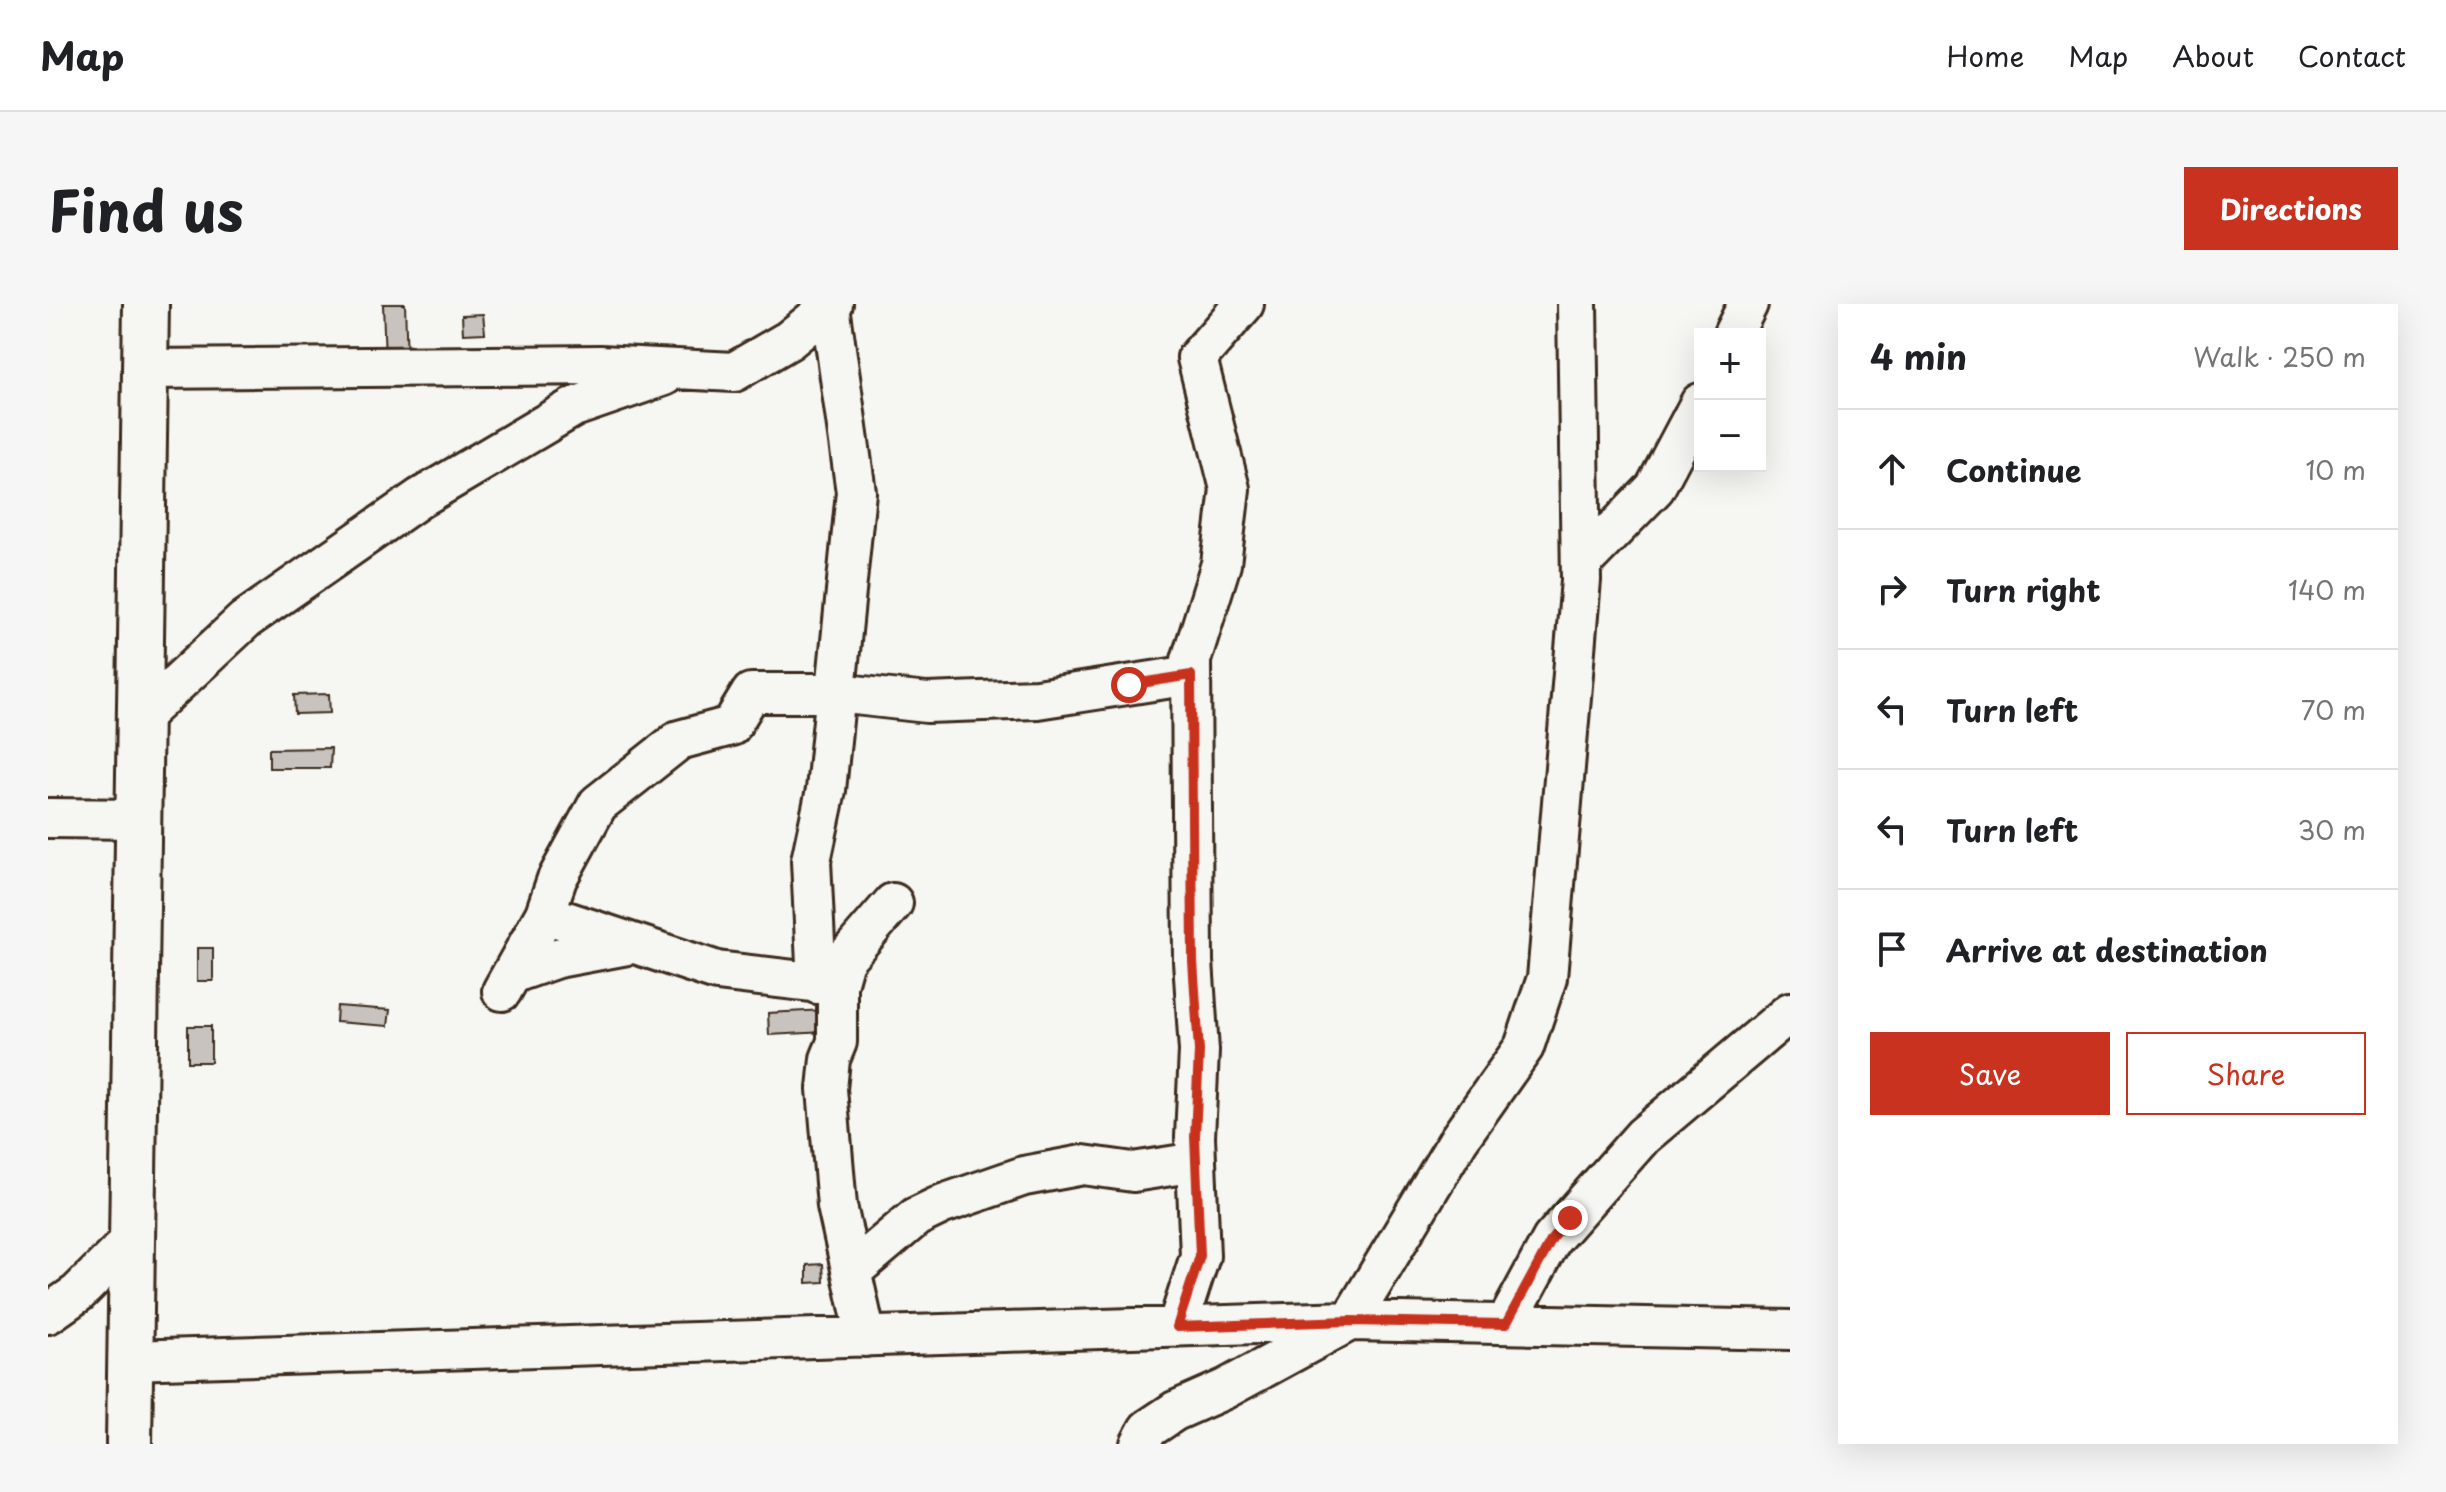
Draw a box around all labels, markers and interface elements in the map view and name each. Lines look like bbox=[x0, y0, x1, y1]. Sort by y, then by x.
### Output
text: Map bbox=[40, 27, 124, 84]
text: Home bbox=[1946, 34, 2024, 77]
text: Map bbox=[2068, 34, 2128, 77]
text: About bbox=[2172, 34, 2254, 77]
text: Contact bbox=[2298, 34, 2406, 77]
text: Find us bbox=[48, 166, 244, 251]
button: Directions bbox=[2184, 167, 2398, 250]
map controls bbox=[1694, 328, 1766, 472]
button: + bbox=[1694, 328, 1766, 400]
text: 4 min bbox=[1870, 330, 1967, 382]
text: Walk · 250 m bbox=[2193, 337, 2366, 376]
button: − bbox=[1694, 400, 1766, 472]
icon: ahead bbox=[1870, 447, 1914, 491]
text: Continue bbox=[1946, 447, 2081, 492]
text: 10 m bbox=[2305, 450, 2366, 489]
icon: right bbox=[1870, 567, 1914, 611]
text: Turn right bbox=[1946, 567, 2101, 612]
text: 140 m bbox=[2288, 570, 2366, 609]
route start bbox=[1111, 667, 1147, 703]
icon: left bbox=[1870, 687, 1914, 731]
text: Turn left bbox=[1946, 687, 2078, 732]
text: 70 m bbox=[2301, 690, 2366, 729]
icon: left bbox=[1870, 807, 1914, 851]
text: Turn left bbox=[1946, 807, 2078, 852]
text: 30 m bbox=[2298, 810, 2366, 849]
icon: arrive bbox=[1870, 927, 1914, 971]
text: Arrive at destination bbox=[1946, 927, 2268, 972]
button: Save bbox=[1870, 1032, 2110, 1115]
button: Share bbox=[2126, 1032, 2366, 1115]
route end bbox=[1552, 1200, 1588, 1236]

